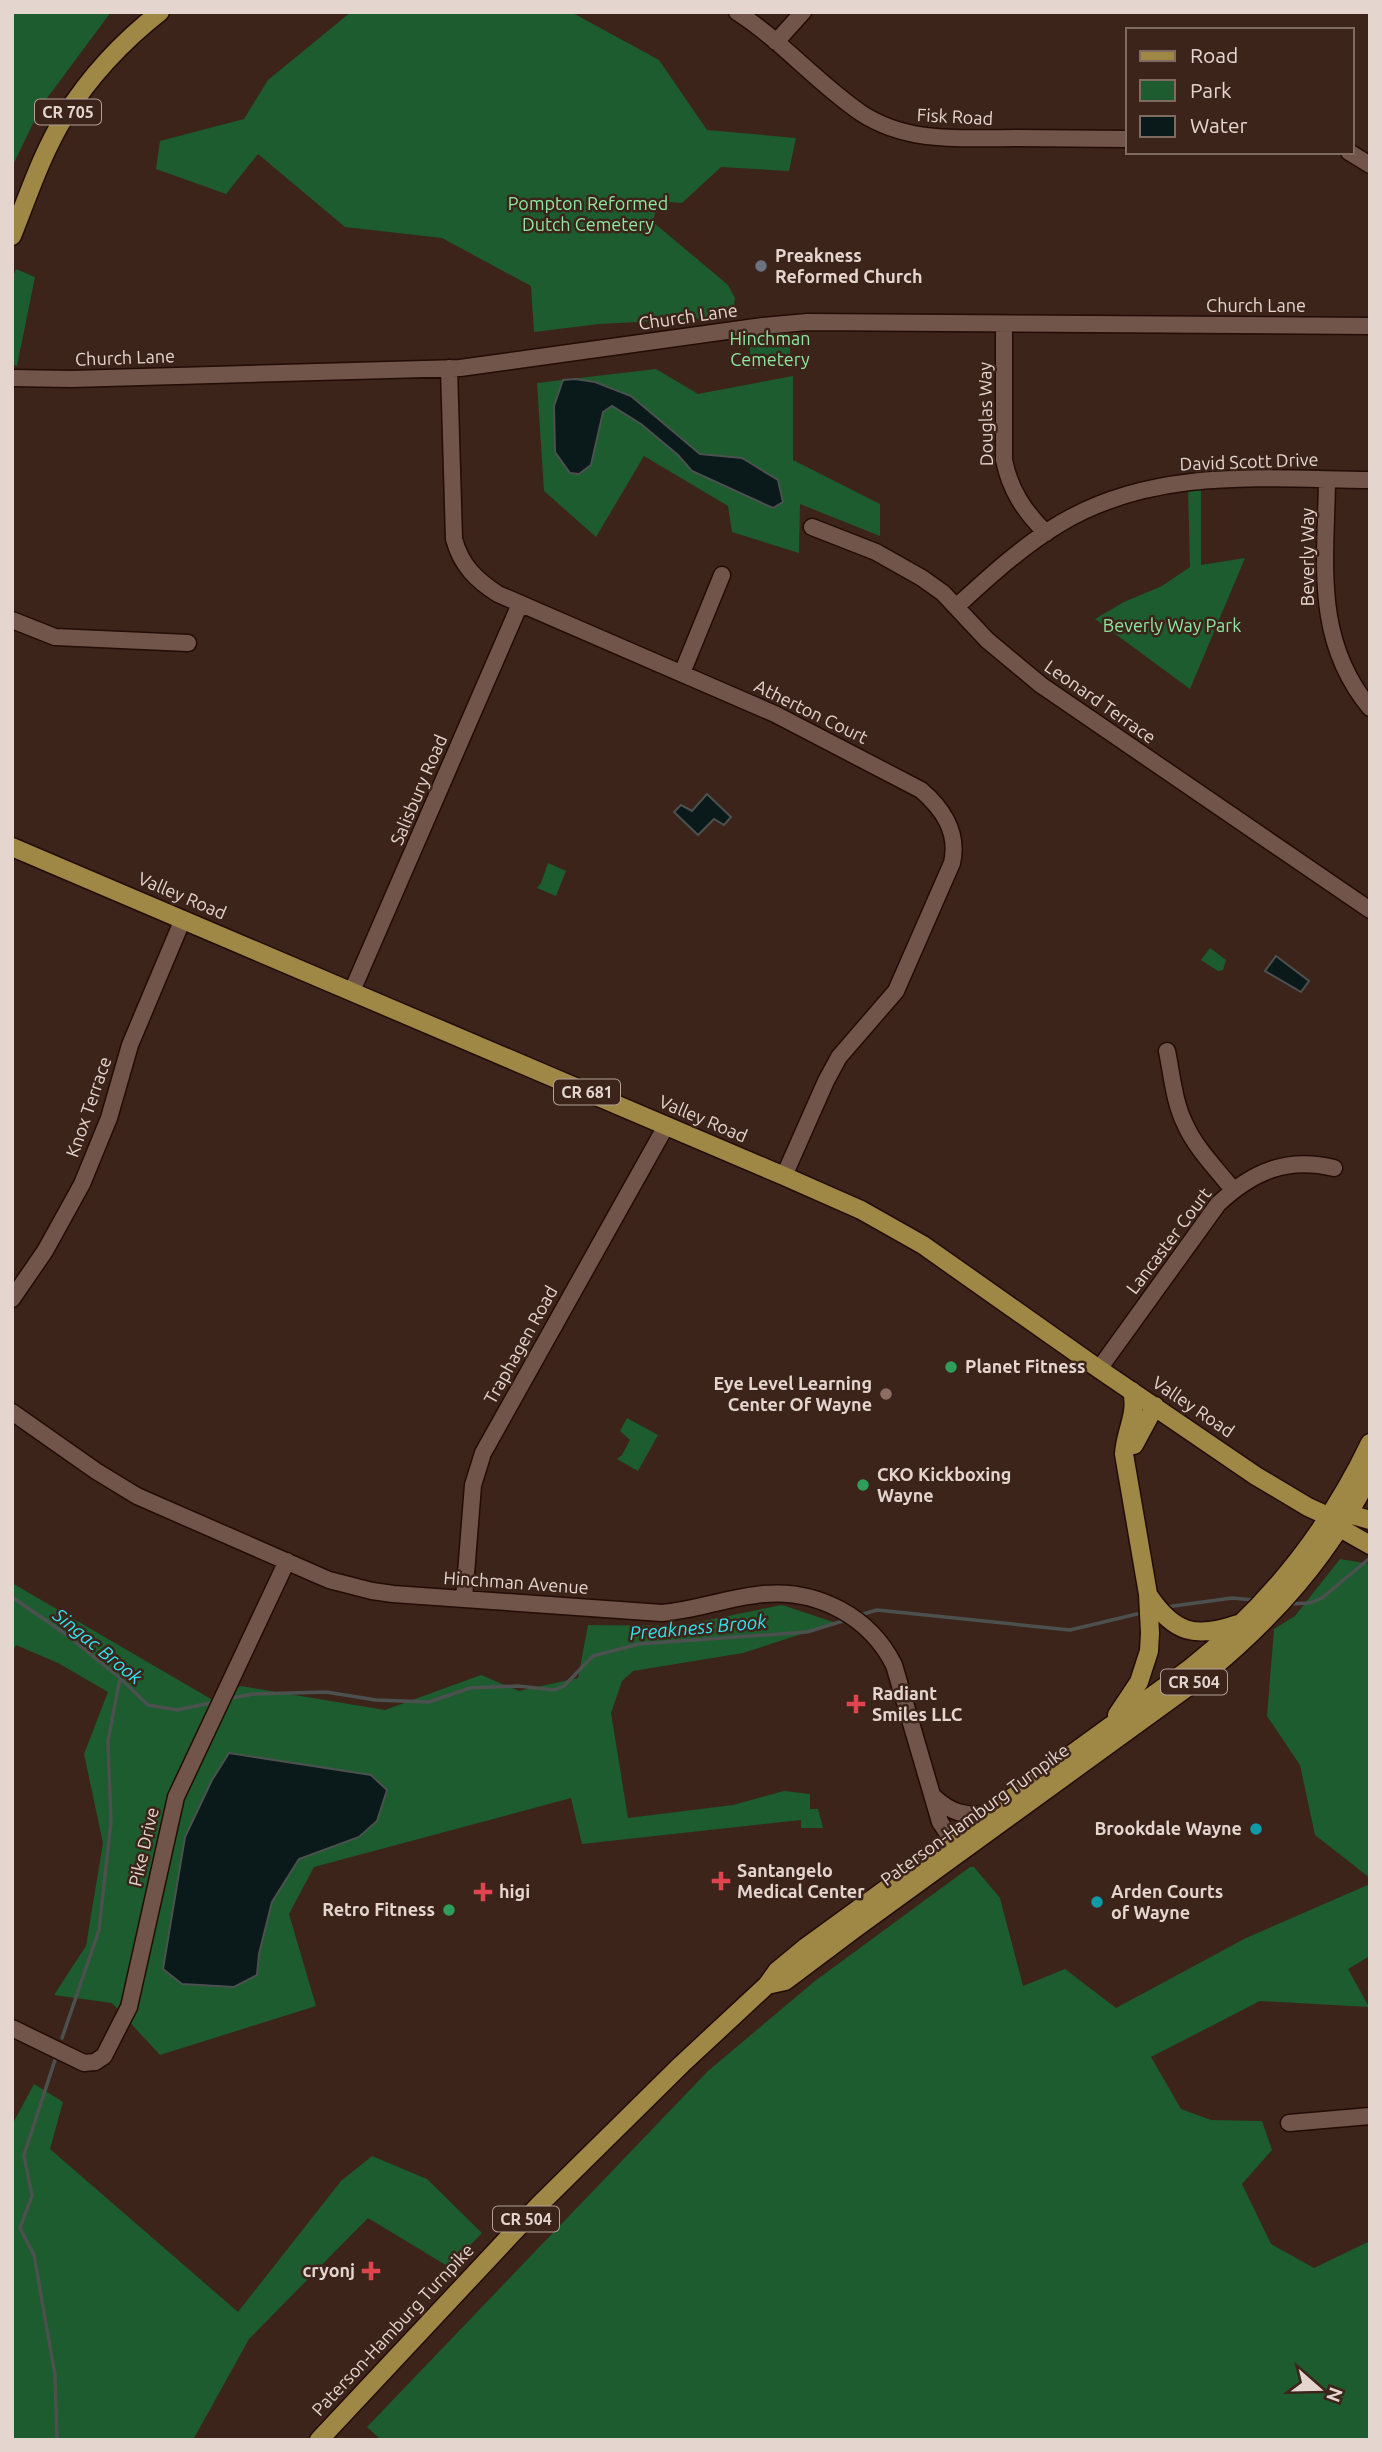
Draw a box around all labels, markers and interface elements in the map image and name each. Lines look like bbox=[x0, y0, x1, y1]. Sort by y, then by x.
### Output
legend bbox=[1126, 28, 1354, 154]
text: Road bbox=[1190, 43, 1238, 67]
text: Park bbox=[1190, 78, 1232, 102]
road number: CR 705 bbox=[35, 100, 101, 124]
street label: Fisk Road bbox=[916, 104, 994, 128]
text: Water bbox=[1190, 113, 1248, 137]
park label: Pompton Reformed Dutch Cemetery bbox=[508, 193, 668, 234]
place label: Preakness Reformed Church bbox=[775, 245, 922, 286]
marker: Preakness Reformed Church bbox=[753, 258, 769, 274]
street label: Church Lane bbox=[1206, 295, 1306, 315]
street label: Church Lane bbox=[637, 299, 739, 333]
park label: Hinchman Cemetery bbox=[730, 328, 810, 369]
street label: Church Lane bbox=[75, 345, 175, 369]
street label: Douglas Way bbox=[974, 362, 996, 466]
street label: David Scott Drive bbox=[1179, 449, 1319, 473]
street label: Beverly Way bbox=[1297, 507, 1317, 606]
park label: Beverly Way Park bbox=[1103, 615, 1241, 635]
street label: Leonard Terrace bbox=[1041, 655, 1160, 747]
street label: Atherton Court bbox=[752, 675, 871, 747]
street label: Salisbury Road bbox=[386, 731, 450, 848]
street label: Valley Road bbox=[135, 868, 230, 923]
street label: Knox Terrace bbox=[62, 1054, 115, 1160]
road number: CR 681 bbox=[554, 1080, 620, 1104]
street label: Valley Road bbox=[656, 1091, 751, 1146]
street label: Lancaster Court bbox=[1122, 1183, 1215, 1297]
street label: Traphagen Road bbox=[479, 1282, 561, 1407]
place label: Planet Fitness bbox=[965, 1356, 1086, 1376]
marker: Planet Fitness bbox=[943, 1359, 959, 1375]
street label: Valley Road bbox=[1149, 1372, 1238, 1441]
place label: Eye Level Learning Center Of Wayne bbox=[713, 1373, 872, 1414]
marker: Eye Level Learning Center Of Wayne bbox=[878, 1386, 894, 1402]
place label: CKO Kickboxing Wayne bbox=[877, 1464, 1011, 1505]
marker: CKO Kickboxing Wayne bbox=[855, 1477, 871, 1493]
street label: Hinchman Avenue bbox=[443, 1567, 589, 1597]
water label: Singac Brook bbox=[48, 1603, 147, 1689]
water label: Preakness Brook bbox=[628, 1610, 768, 1644]
road number: CR 504 bbox=[1161, 1670, 1227, 1694]
place label: Radiant Smiles LLC bbox=[872, 1683, 963, 1724]
marker: Radiant Smiles LLC bbox=[846, 1694, 866, 1714]
street label: Paterson-Hamburg Turnpike bbox=[877, 1739, 1072, 1889]
street label: Pike Drive bbox=[124, 1805, 162, 1888]
place label: Brookdale Wayne bbox=[1094, 1818, 1242, 1838]
marker: Brookdale Wayne bbox=[1248, 1821, 1264, 1837]
place label: Santangelo Medical Center bbox=[737, 1860, 865, 1901]
marker: Santangelo Medical Center bbox=[711, 1871, 731, 1891]
place label: higi bbox=[499, 1881, 530, 1901]
place label: Arden Courts of Wayne bbox=[1111, 1881, 1223, 1922]
marker: higi bbox=[473, 1882, 493, 1902]
marker: Arden Courts of Wayne bbox=[1089, 1894, 1105, 1910]
place label: Retro Fitness bbox=[322, 1899, 435, 1919]
marker: Retro Fitness bbox=[441, 1902, 457, 1918]
road number: CR 504 bbox=[493, 2206, 559, 2232]
street label: Paterson-Hamburg Turnpike bbox=[307, 2239, 477, 2419]
place label: cryonj bbox=[303, 2260, 355, 2280]
marker: cryonj bbox=[361, 2261, 381, 2281]
north arrow bbox=[1284, 2354, 1354, 2424]
text: N bbox=[1322, 2384, 1348, 2405]

